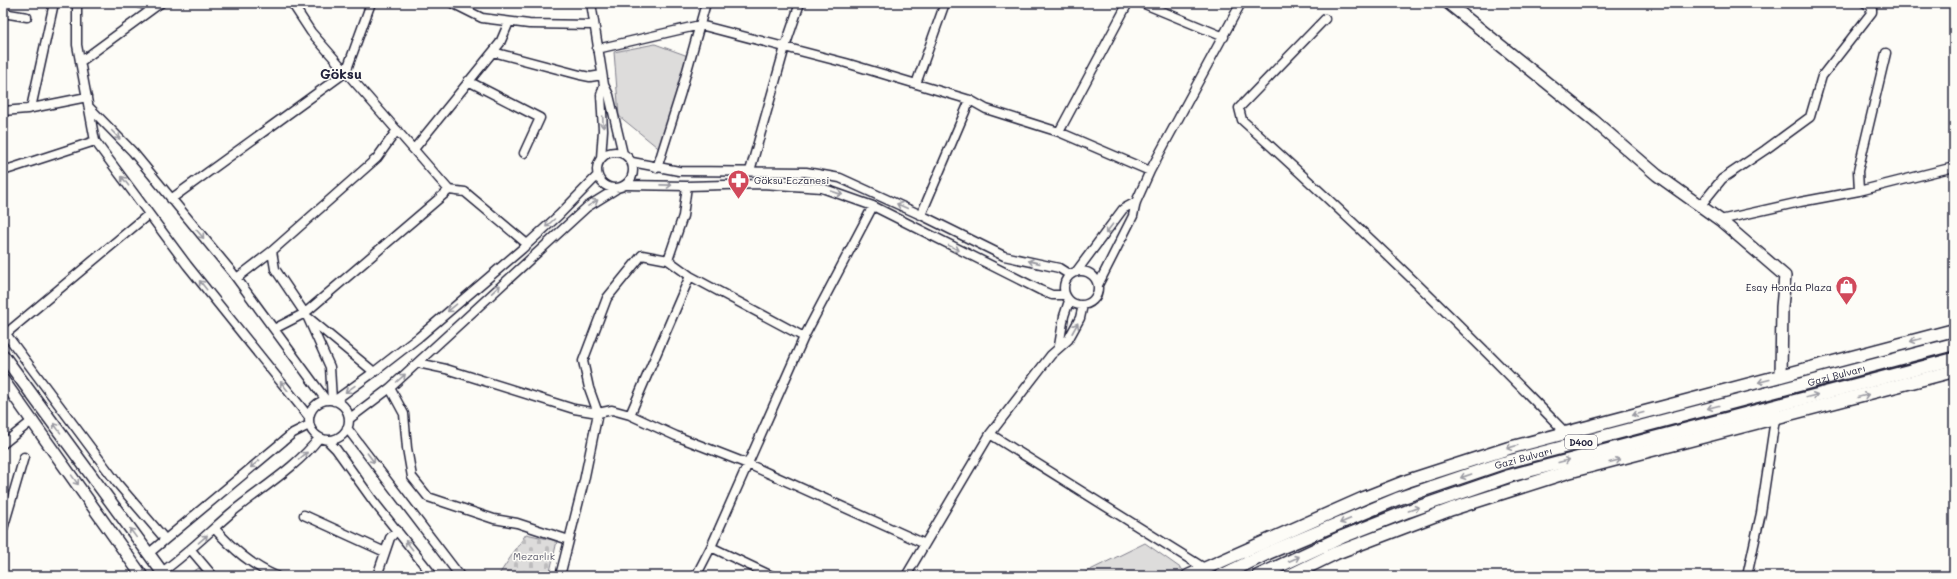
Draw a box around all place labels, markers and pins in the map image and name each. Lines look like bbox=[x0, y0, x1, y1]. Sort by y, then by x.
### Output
pharmacy icon: Göksu Eczanesi bbox=[726, 167, 752, 200]
place label: Göksu Eczanesi bbox=[754, 173, 829, 187]
shop icon: Esay Honda Plaza bbox=[1834, 274, 1860, 307]
place label: Esay Honda Plaza bbox=[1746, 280, 1832, 294]

